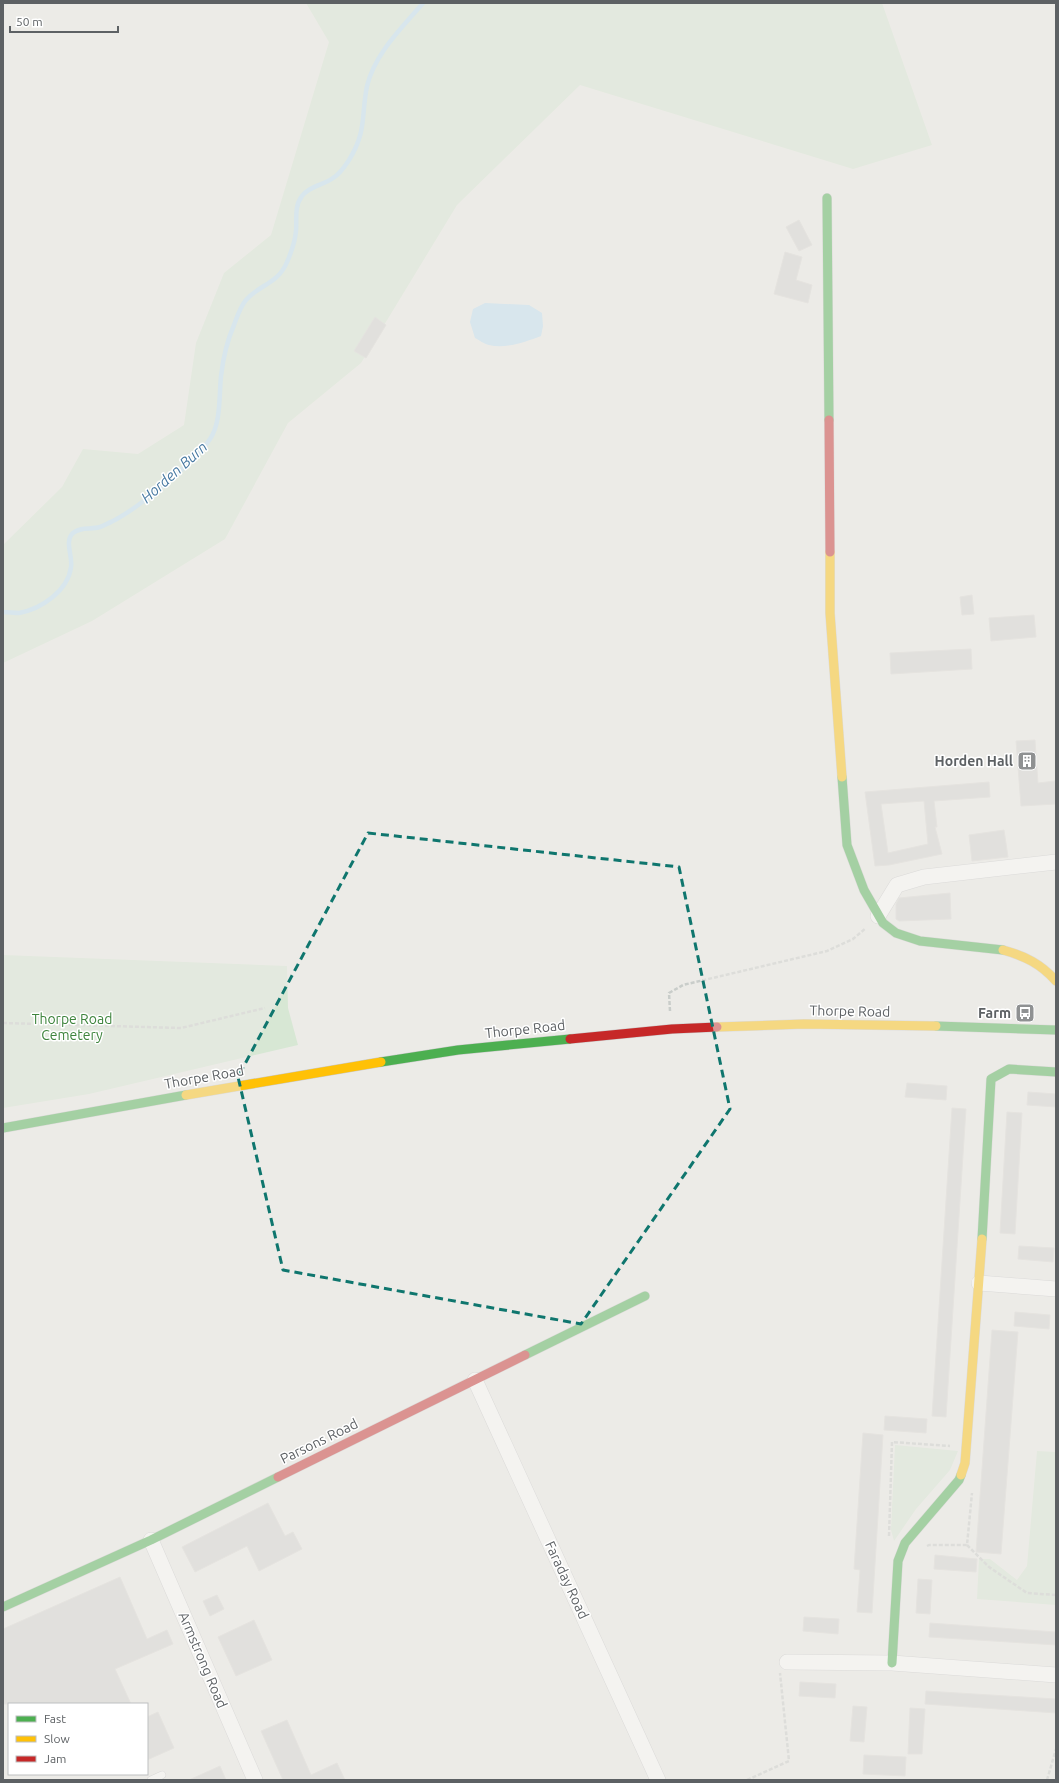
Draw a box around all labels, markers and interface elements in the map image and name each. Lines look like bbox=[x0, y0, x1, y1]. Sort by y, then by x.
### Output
scale bar bbox=[10, 8, 118, 34]
text: 50 m bbox=[16, 15, 43, 28]
water label: Horden Burn bbox=[137, 438, 211, 506]
building icon: Horden Hall bbox=[1016, 750, 1038, 772]
place label: Horden Hall bbox=[935, 753, 1013, 769]
street label: Thorpe Road bbox=[810, 1002, 890, 1020]
bus stop icon: Farm bbox=[1014, 1002, 1036, 1024]
place label: Farm bbox=[978, 1005, 1011, 1021]
park label: Thorpe Road Cemetery bbox=[32, 1011, 112, 1043]
street label: Thorpe Road bbox=[484, 1017, 566, 1041]
street label: Thorpe Road bbox=[163, 1062, 245, 1092]
street label: Parsons Road bbox=[277, 1415, 361, 1467]
street label: Faraday Road bbox=[542, 1538, 592, 1622]
street label: Armstrong Road bbox=[175, 1609, 231, 1711]
legend bbox=[8, 1703, 148, 1775]
text: Fast bbox=[44, 1712, 66, 1725]
text: Slow bbox=[44, 1732, 70, 1745]
text: Jam bbox=[44, 1752, 66, 1765]

